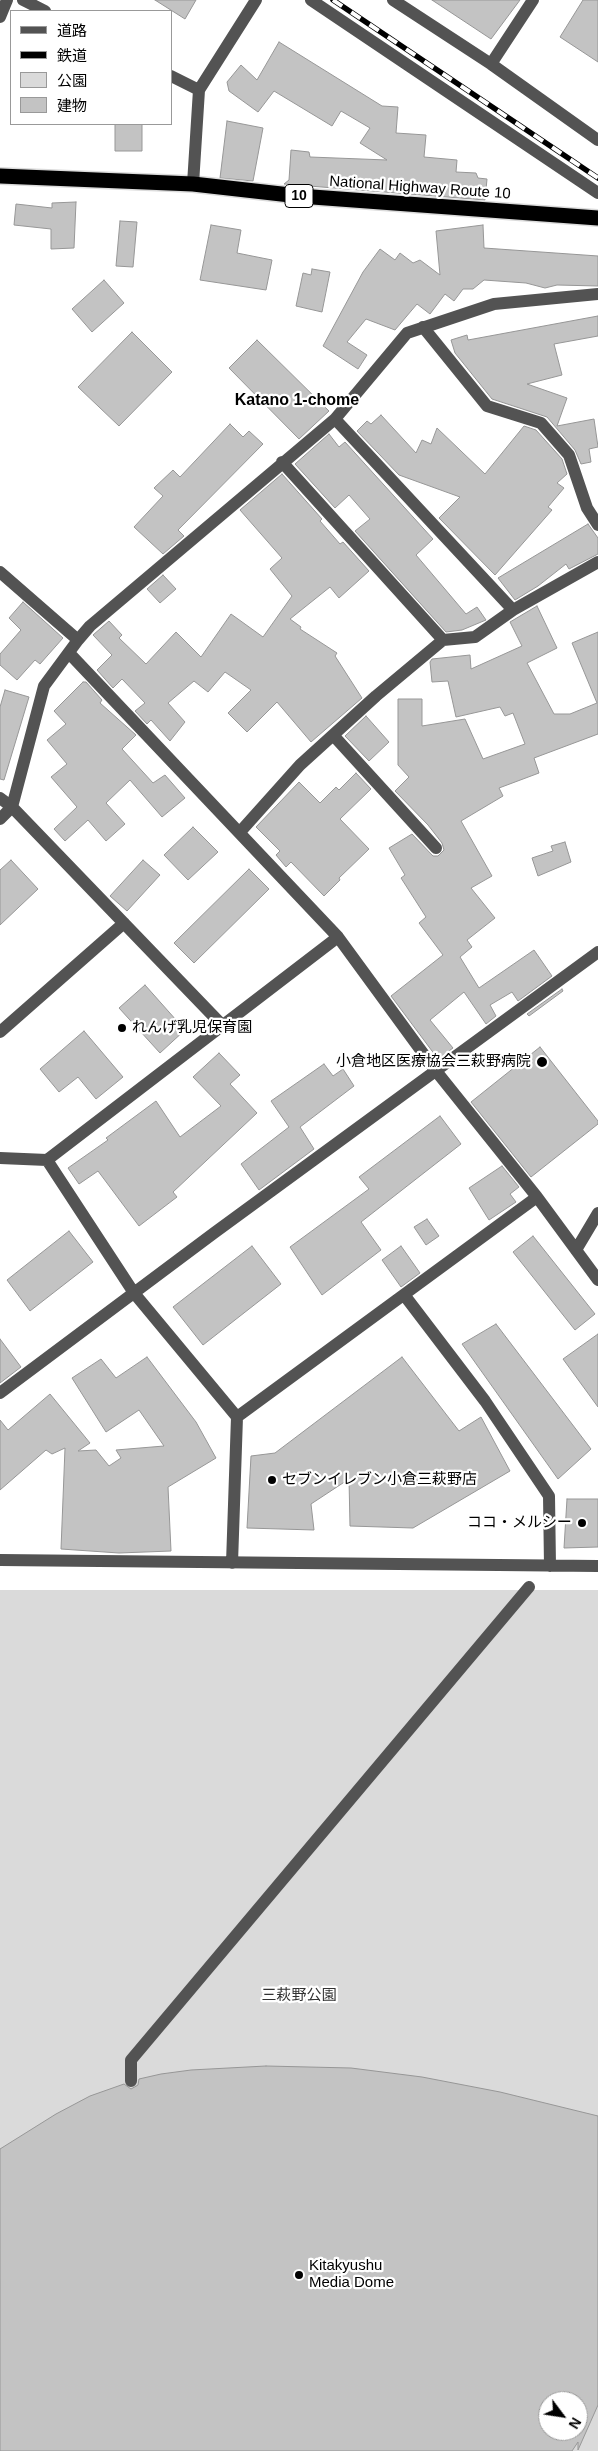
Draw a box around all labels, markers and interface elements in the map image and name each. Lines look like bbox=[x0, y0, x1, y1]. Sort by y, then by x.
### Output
legend bbox=[10, 10, 172, 125]
text: 道路 bbox=[57, 22, 87, 39]
text: 鉄道 bbox=[57, 47, 87, 64]
text: 公園 bbox=[57, 72, 87, 89]
text: 建物 bbox=[57, 97, 87, 114]
street label: National Highway Route 10 bbox=[329, 173, 511, 203]
road number: 10 bbox=[285, 185, 313, 208]
district label: Katano 1-chome bbox=[235, 391, 359, 411]
place label: れんげ乳児保育園 bbox=[132, 1019, 252, 1037]
marker: れんげ乳児保育園 bbox=[116, 1022, 128, 1034]
place label: 小倉地区医療協会三萩野病院 bbox=[336, 1053, 531, 1071]
marker: 小倉地区医療協会三萩野病院 bbox=[535, 1055, 549, 1069]
place label: セブンイレブン小倉三萩野店 bbox=[282, 1471, 477, 1489]
marker: セブンイレブン小倉三萩野店 bbox=[266, 1474, 278, 1486]
place label: ココ・メルシー bbox=[467, 1514, 572, 1532]
marker: ココ・メルシー bbox=[576, 1517, 588, 1529]
park label: 三萩野公園 bbox=[262, 1987, 336, 2005]
place label: Kitakyushu Media Dome bbox=[309, 2257, 394, 2292]
marker: Kitakyushu Media Dome bbox=[293, 2269, 305, 2281]
north arrow bbox=[538, 2391, 588, 2441]
text: N bbox=[566, 2415, 584, 2432]

